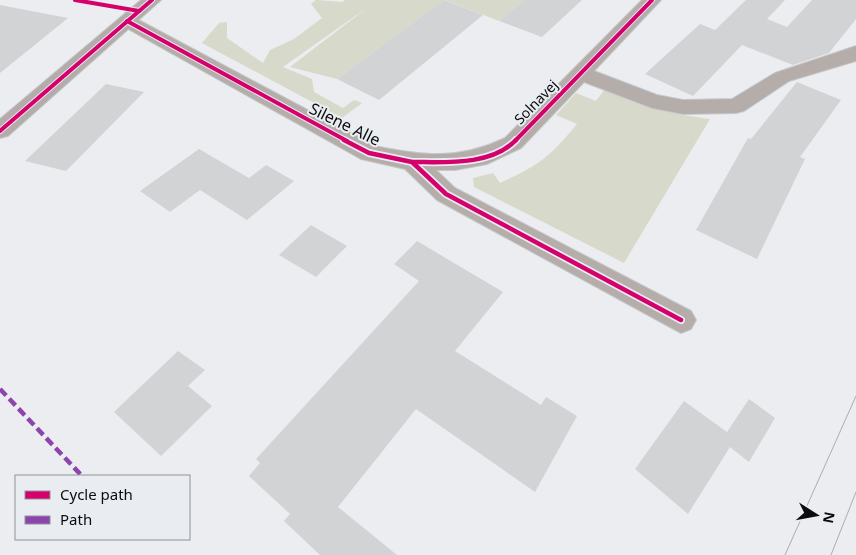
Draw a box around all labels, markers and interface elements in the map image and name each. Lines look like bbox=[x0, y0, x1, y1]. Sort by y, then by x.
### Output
street label: Solnavej bbox=[510, 75, 562, 128]
street label: Silene Alle bbox=[306, 97, 384, 151]
legend bbox=[15, 475, 190, 540]
text: Cycle path bbox=[60, 484, 133, 504]
north arrow bbox=[791, 490, 841, 540]
text: Path bbox=[60, 509, 92, 529]
text: N bbox=[819, 510, 840, 525]

